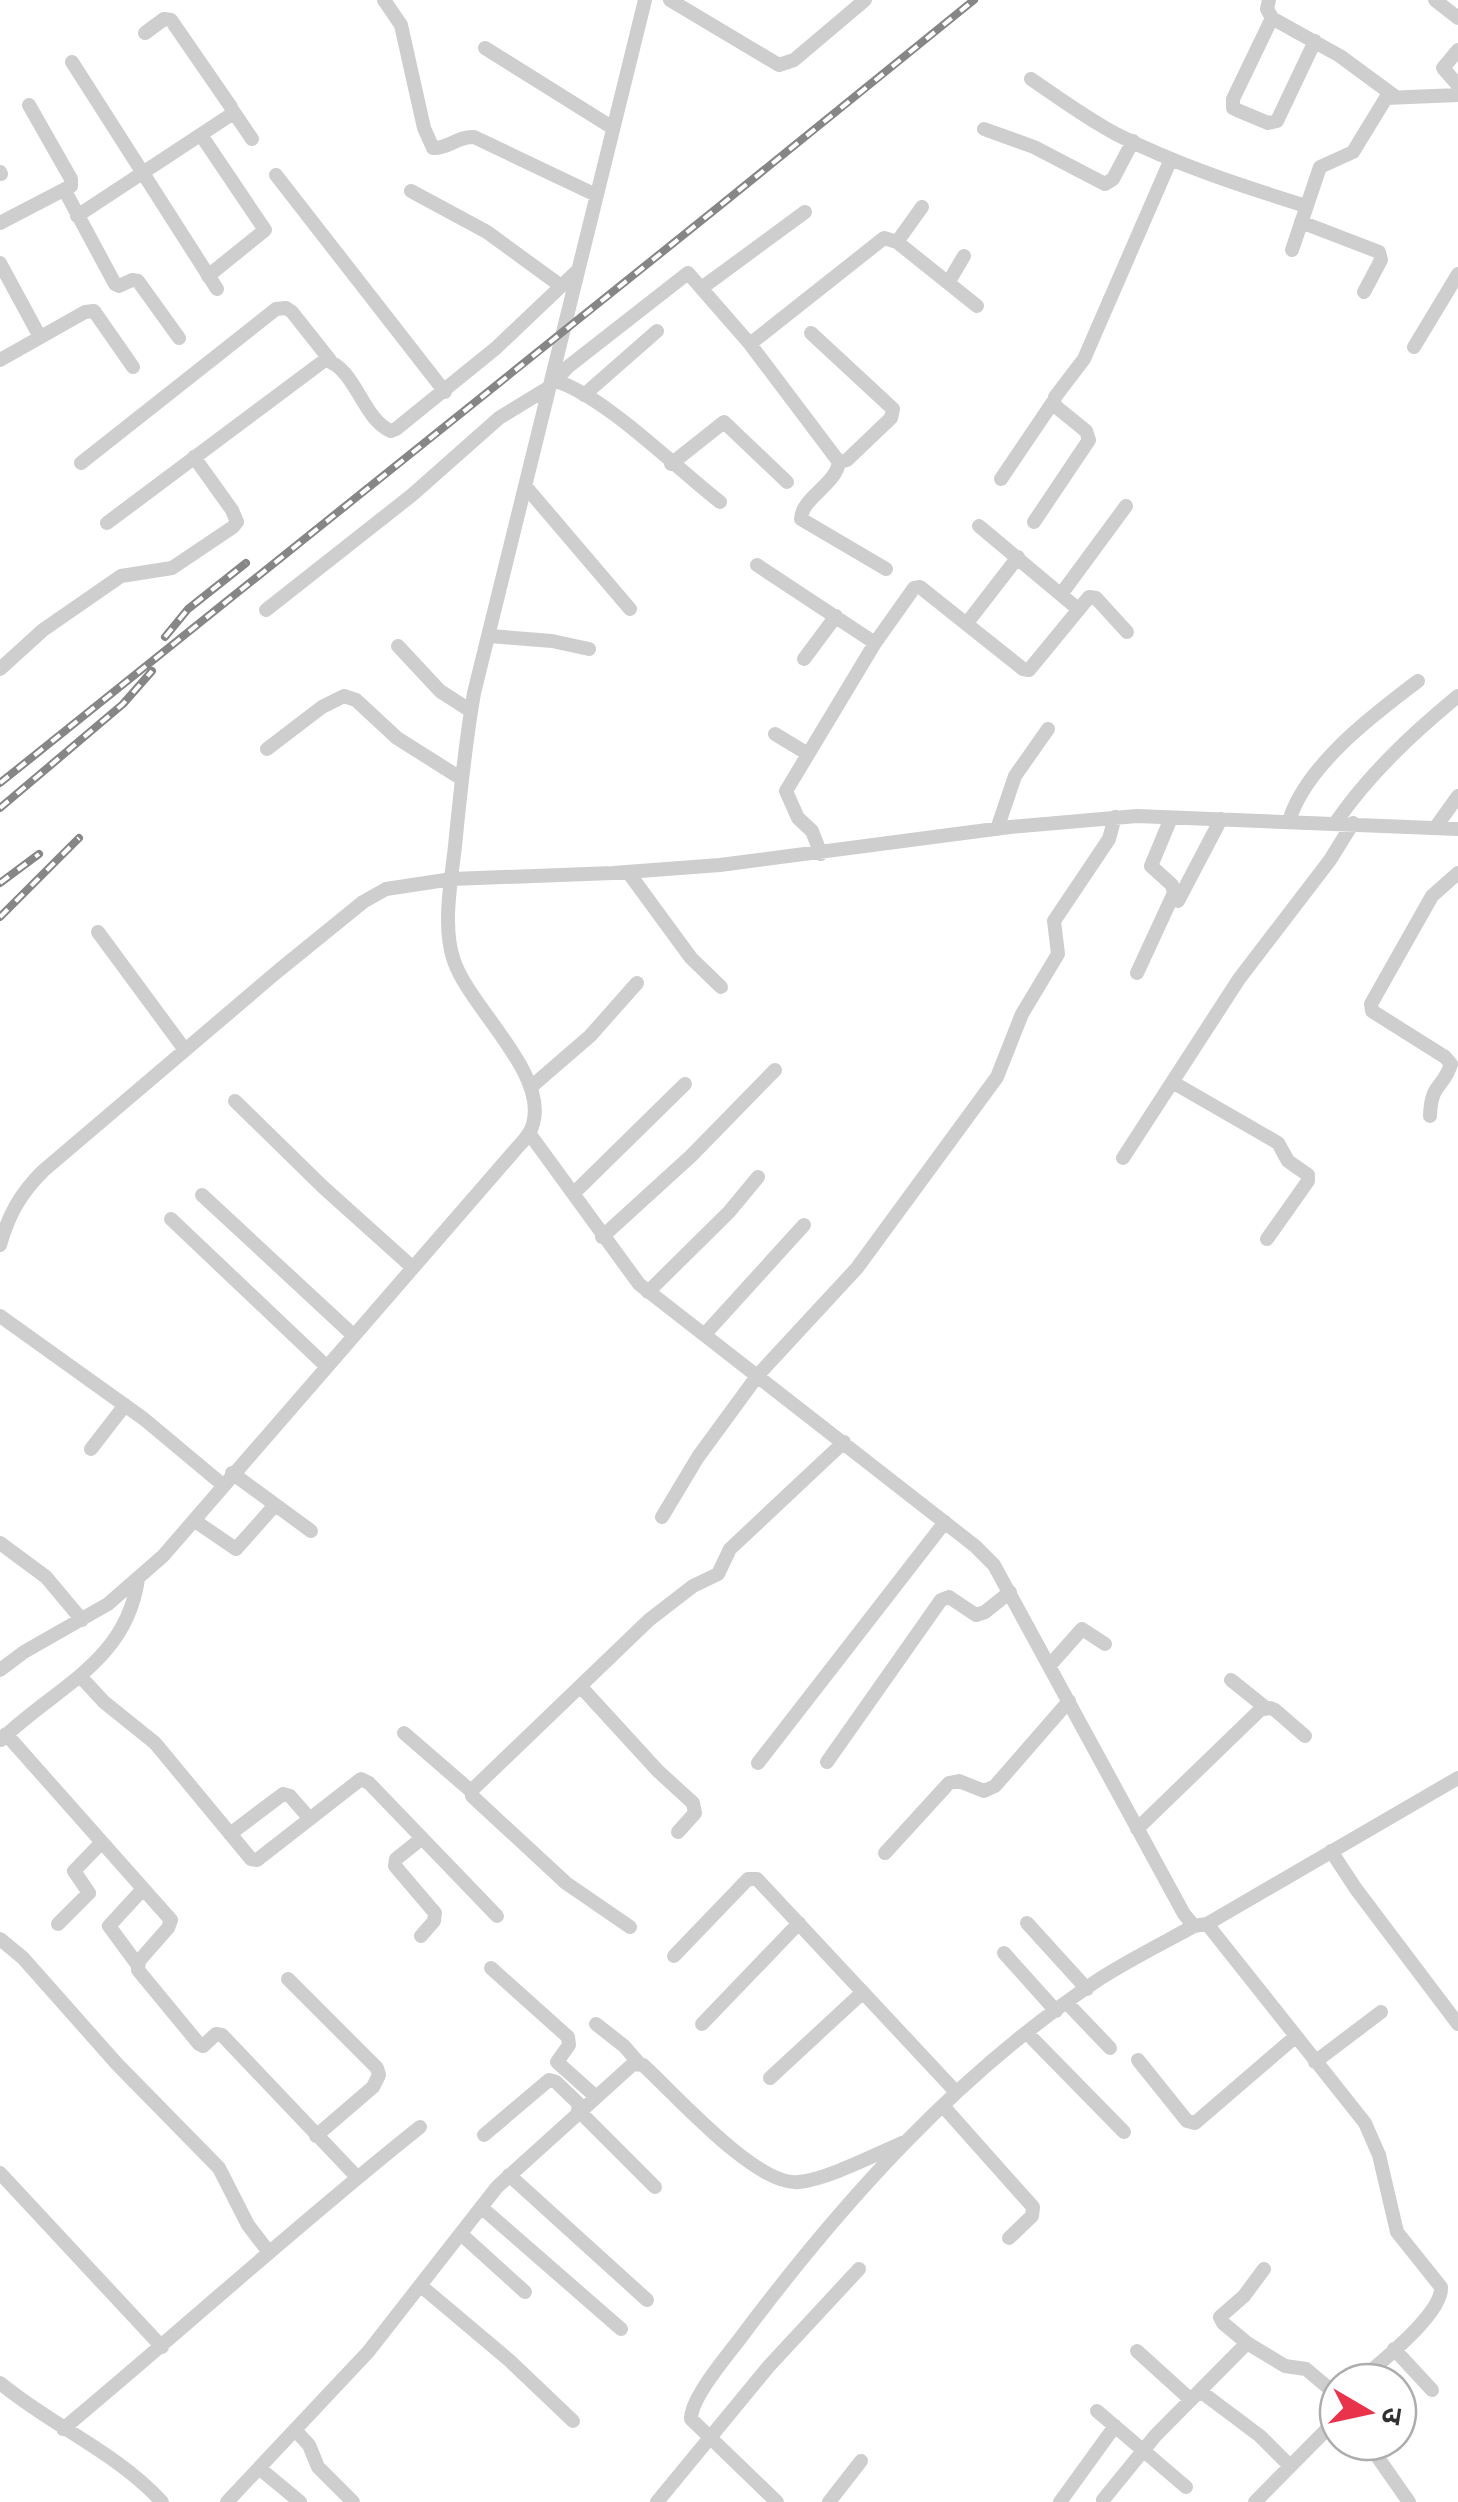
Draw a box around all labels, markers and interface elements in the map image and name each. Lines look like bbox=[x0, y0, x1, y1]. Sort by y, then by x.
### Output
north arrow bbox=[1318, 2362, 1418, 2462]
text: उ bbox=[1376, 2405, 1412, 2427]

